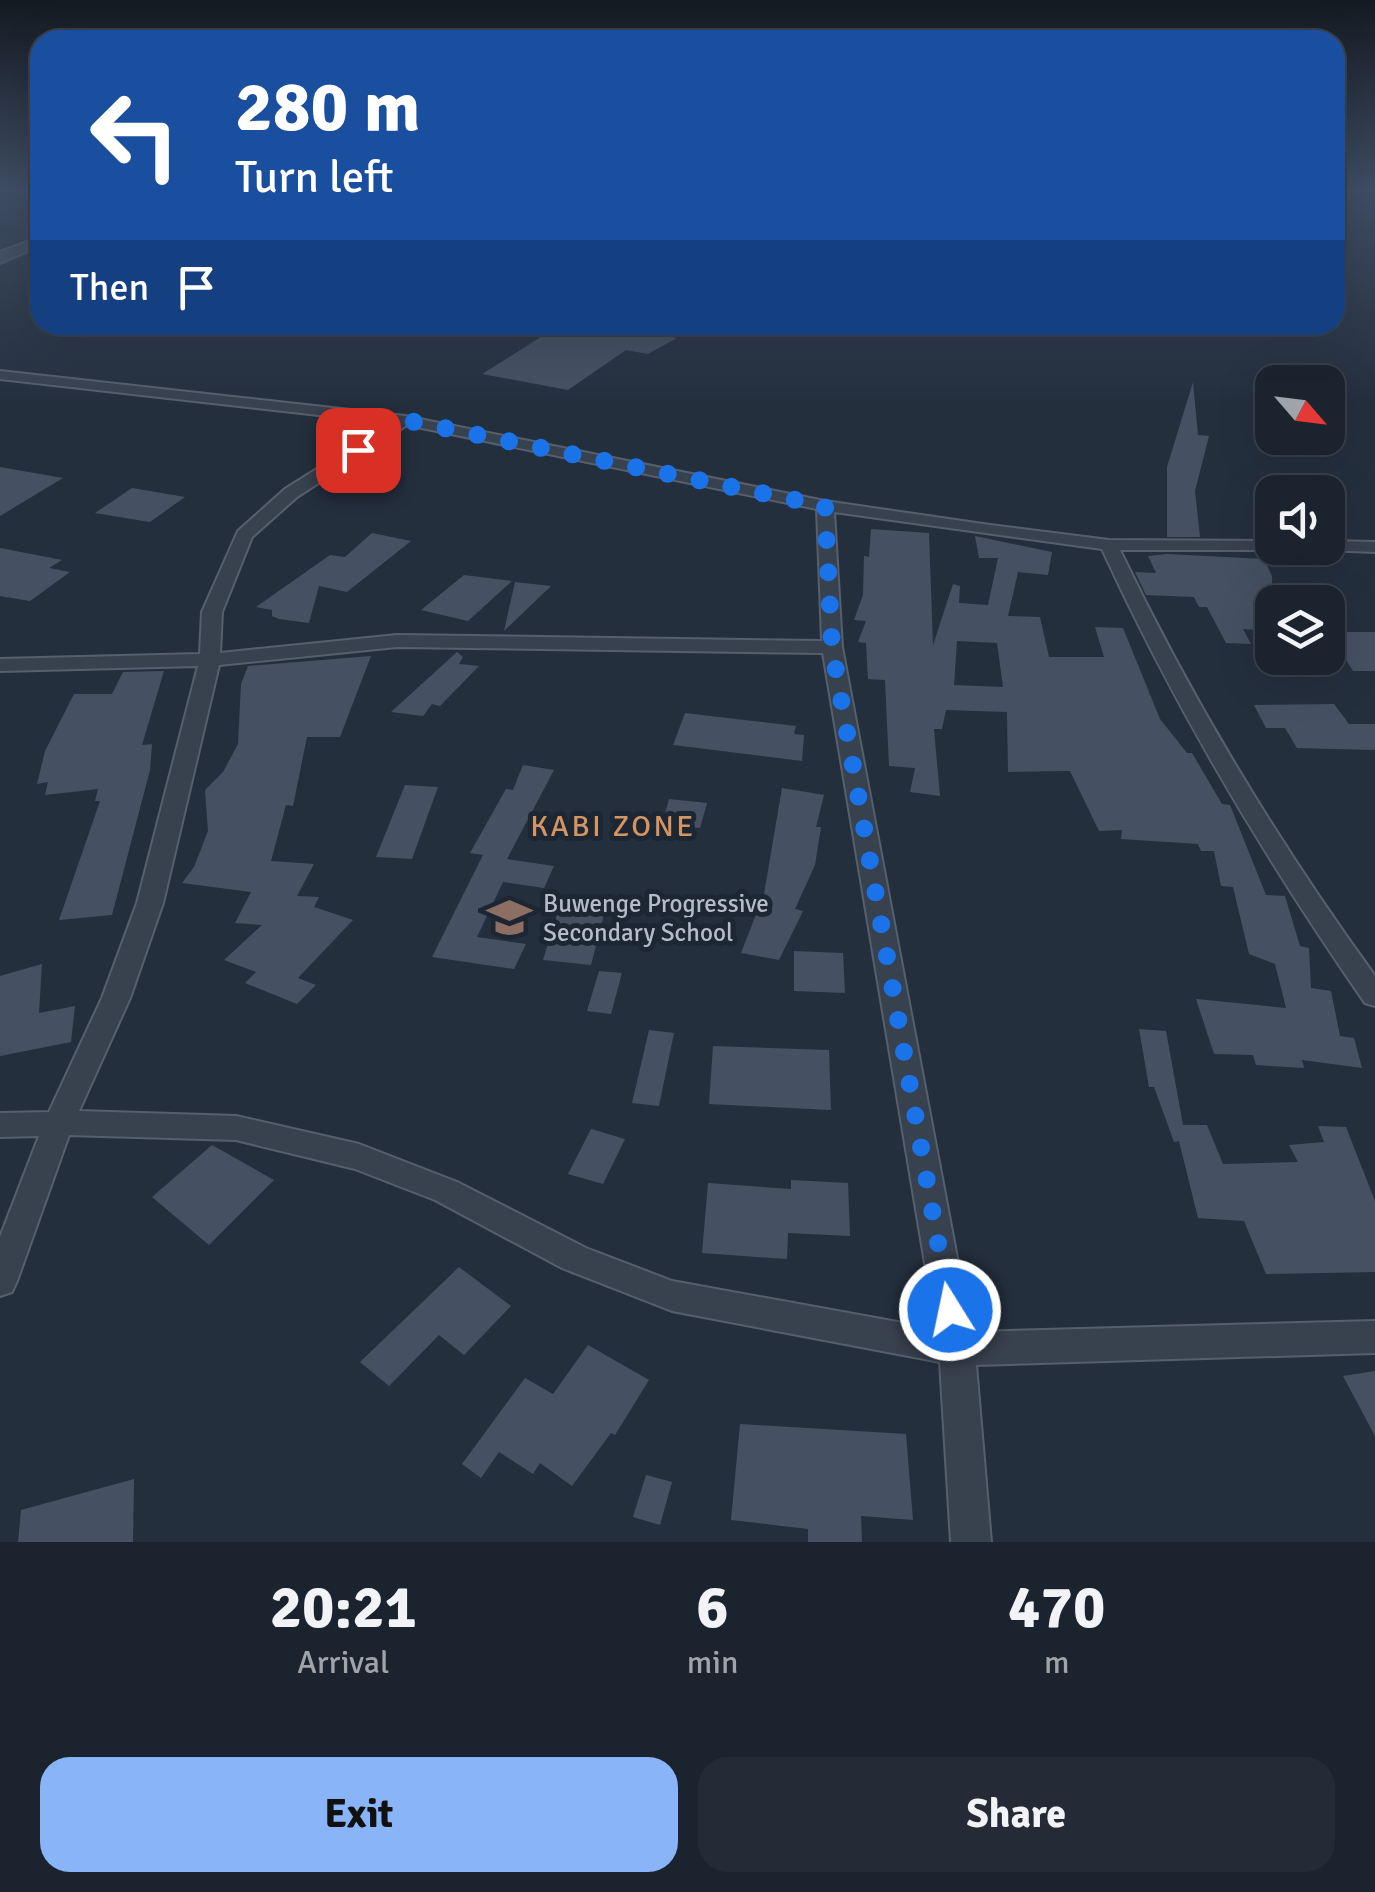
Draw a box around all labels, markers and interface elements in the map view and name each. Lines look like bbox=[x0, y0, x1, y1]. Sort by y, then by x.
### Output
text: 280 m bbox=[235, 64, 420, 150]
icon: left bbox=[70, 70, 200, 200]
text: Turn left bbox=[235, 150, 394, 205]
icon: arrive bbox=[169, 260, 224, 315]
text: Then bbox=[70, 264, 149, 311]
north arrow bbox=[1255, 365, 1345, 455]
map controls bbox=[1255, 365, 1345, 675]
pin bbox=[316, 408, 401, 493]
icon: arrive bbox=[331, 423, 386, 478]
button: sound bbox=[1255, 475, 1345, 565]
button: layers bbox=[1255, 585, 1345, 675]
district label: KABI ZONE bbox=[530, 808, 696, 845]
place label: Buwenge Progressive Secondary School bbox=[543, 888, 769, 948]
school or university icon: Buwenge Progressive Secondary School bbox=[486, 893, 534, 941]
position arrow bbox=[898, 1258, 1002, 1362]
text: 20:21 bbox=[270, 1571, 417, 1645]
text: 6 bbox=[696, 1571, 729, 1645]
text: 470 bbox=[1008, 1571, 1105, 1645]
text: Arrival bbox=[297, 1643, 389, 1682]
text: min bbox=[687, 1643, 738, 1682]
text: m bbox=[1044, 1643, 1069, 1682]
button: Exit bbox=[40, 1757, 678, 1872]
button: Share bbox=[698, 1757, 1335, 1872]

